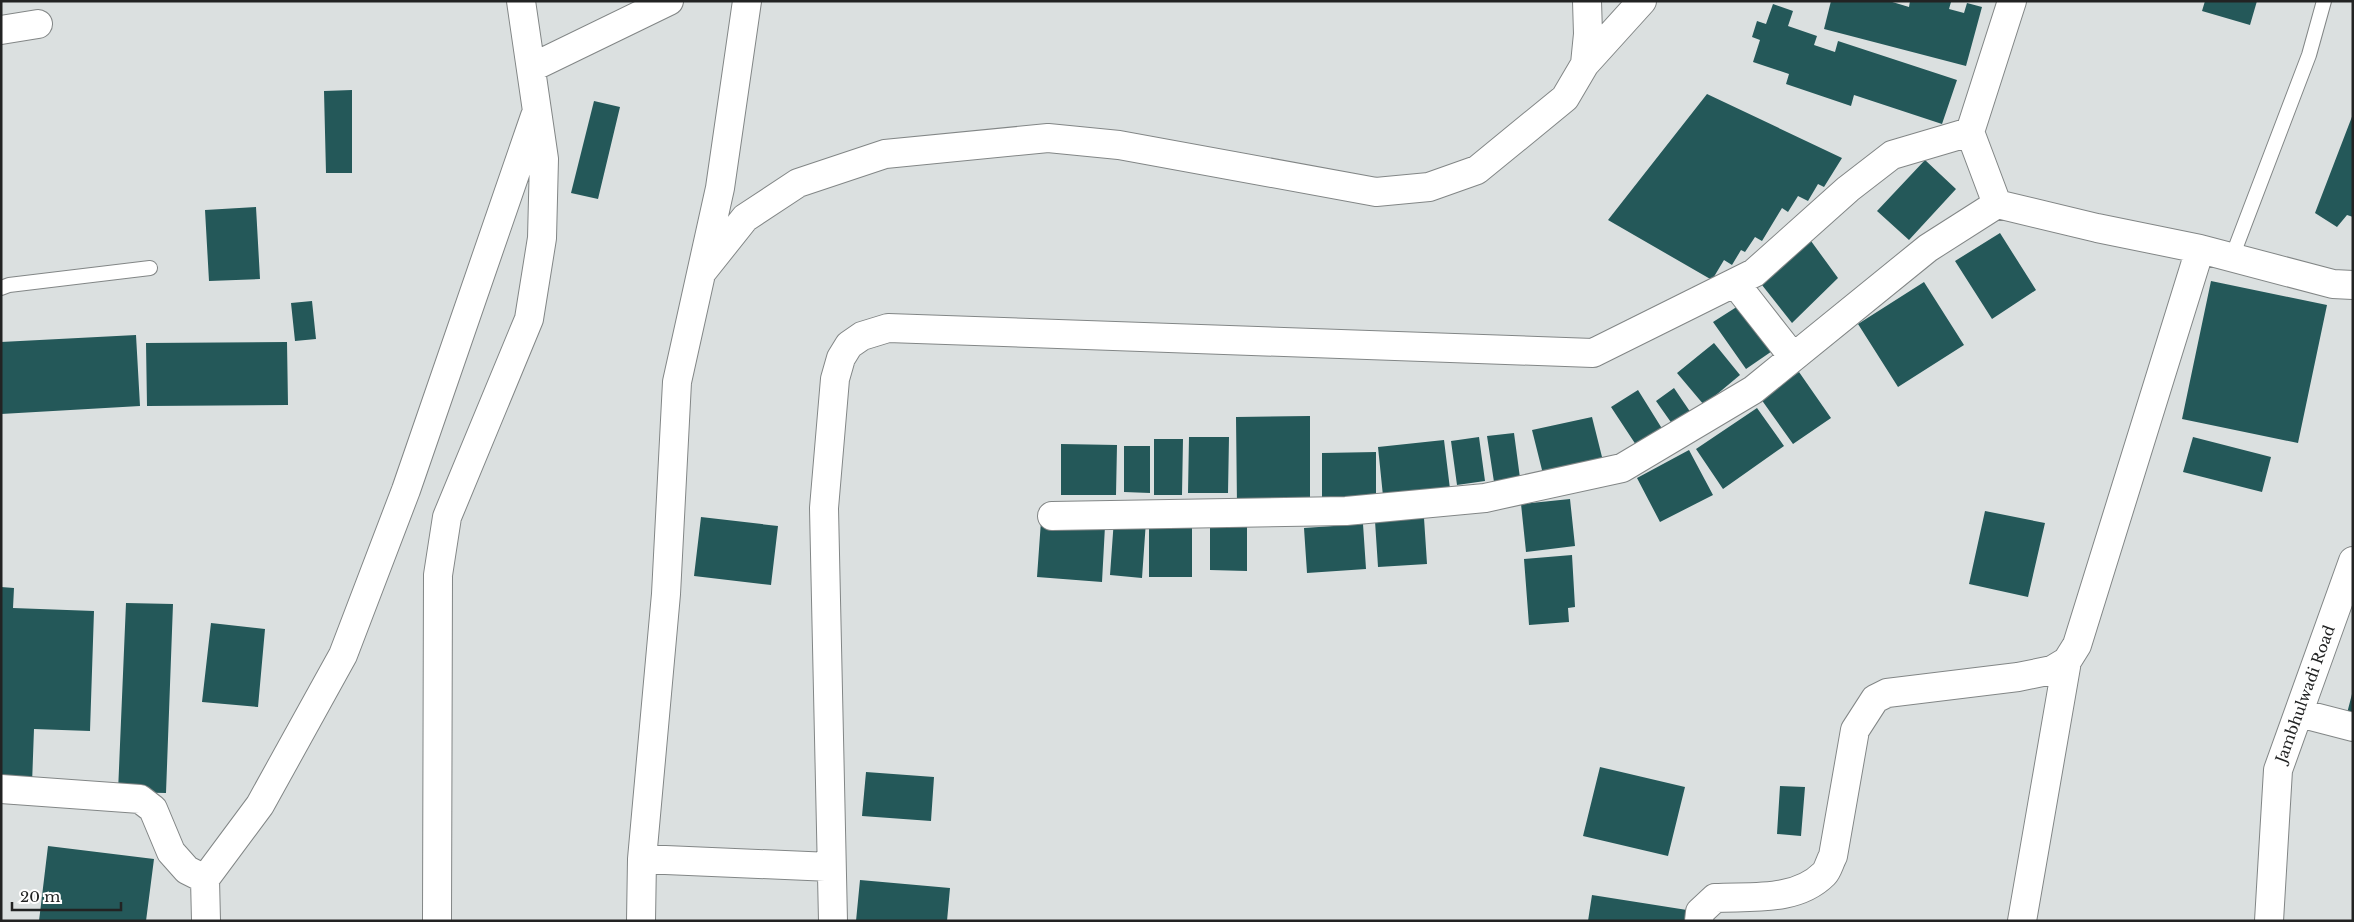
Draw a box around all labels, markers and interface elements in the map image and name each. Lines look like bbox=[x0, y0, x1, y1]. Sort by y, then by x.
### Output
street label: Jambhulwadi Road bbox=[2271, 623, 2339, 767]
scale bar bbox=[12, 880, 121, 912]
text: 20 m bbox=[20, 887, 60, 906]

